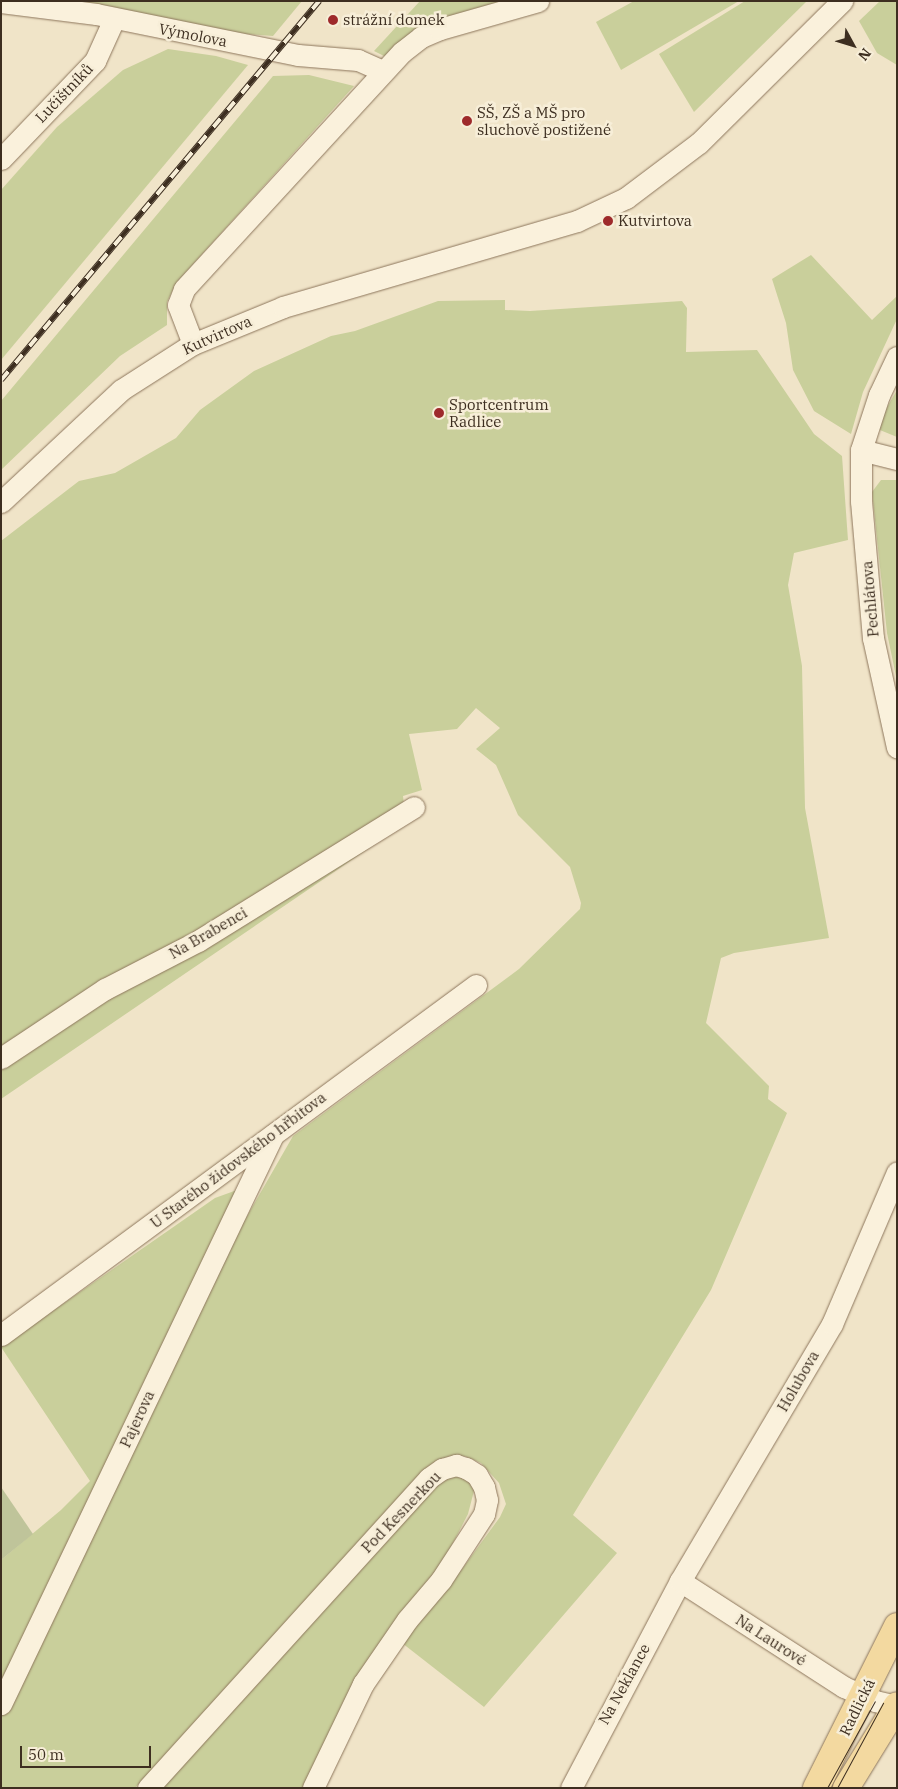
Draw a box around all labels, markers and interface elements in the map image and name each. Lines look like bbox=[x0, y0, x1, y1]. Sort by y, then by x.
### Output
place label: strážní domek bbox=[343, 11, 444, 29]
marker: strážní domek bbox=[327, 14, 339, 26]
street label: Výmolova bbox=[157, 20, 229, 50]
north arrow bbox=[828, 20, 878, 70]
text: N bbox=[854, 44, 875, 64]
street label: Lučištníků bbox=[31, 60, 97, 126]
place label: SŠ, ZŠ a MŠ pro sluchově postižené bbox=[477, 103, 611, 138]
marker: SŠ, ZŠ a MŠ pro sluchově postižené bbox=[461, 115, 473, 127]
place label: Kutvirtova bbox=[618, 212, 692, 230]
marker: Kutvirtova bbox=[602, 215, 614, 227]
street label: Kutvirtova bbox=[180, 312, 254, 358]
place label: Sportcentrum Radlice bbox=[449, 395, 549, 430]
marker: Sportcentrum Radlice bbox=[433, 407, 445, 419]
street label: Pechlátova bbox=[858, 560, 882, 638]
street label: Na Brabenci bbox=[166, 903, 250, 963]
street label: U Starého židovského hřbitova bbox=[147, 1088, 329, 1232]
street label: Holubova bbox=[773, 1347, 823, 1415]
street label: Pajerova bbox=[116, 1388, 158, 1450]
street label: Pod Kesnerkou bbox=[358, 1467, 444, 1557]
street label: Na Laurové bbox=[732, 1611, 810, 1669]
street label: Na Neklance bbox=[594, 1640, 654, 1728]
street label: Radlická bbox=[835, 1676, 879, 1738]
scale bar bbox=[22, 1736, 154, 1768]
text: 50 m bbox=[28, 1745, 64, 1764]

